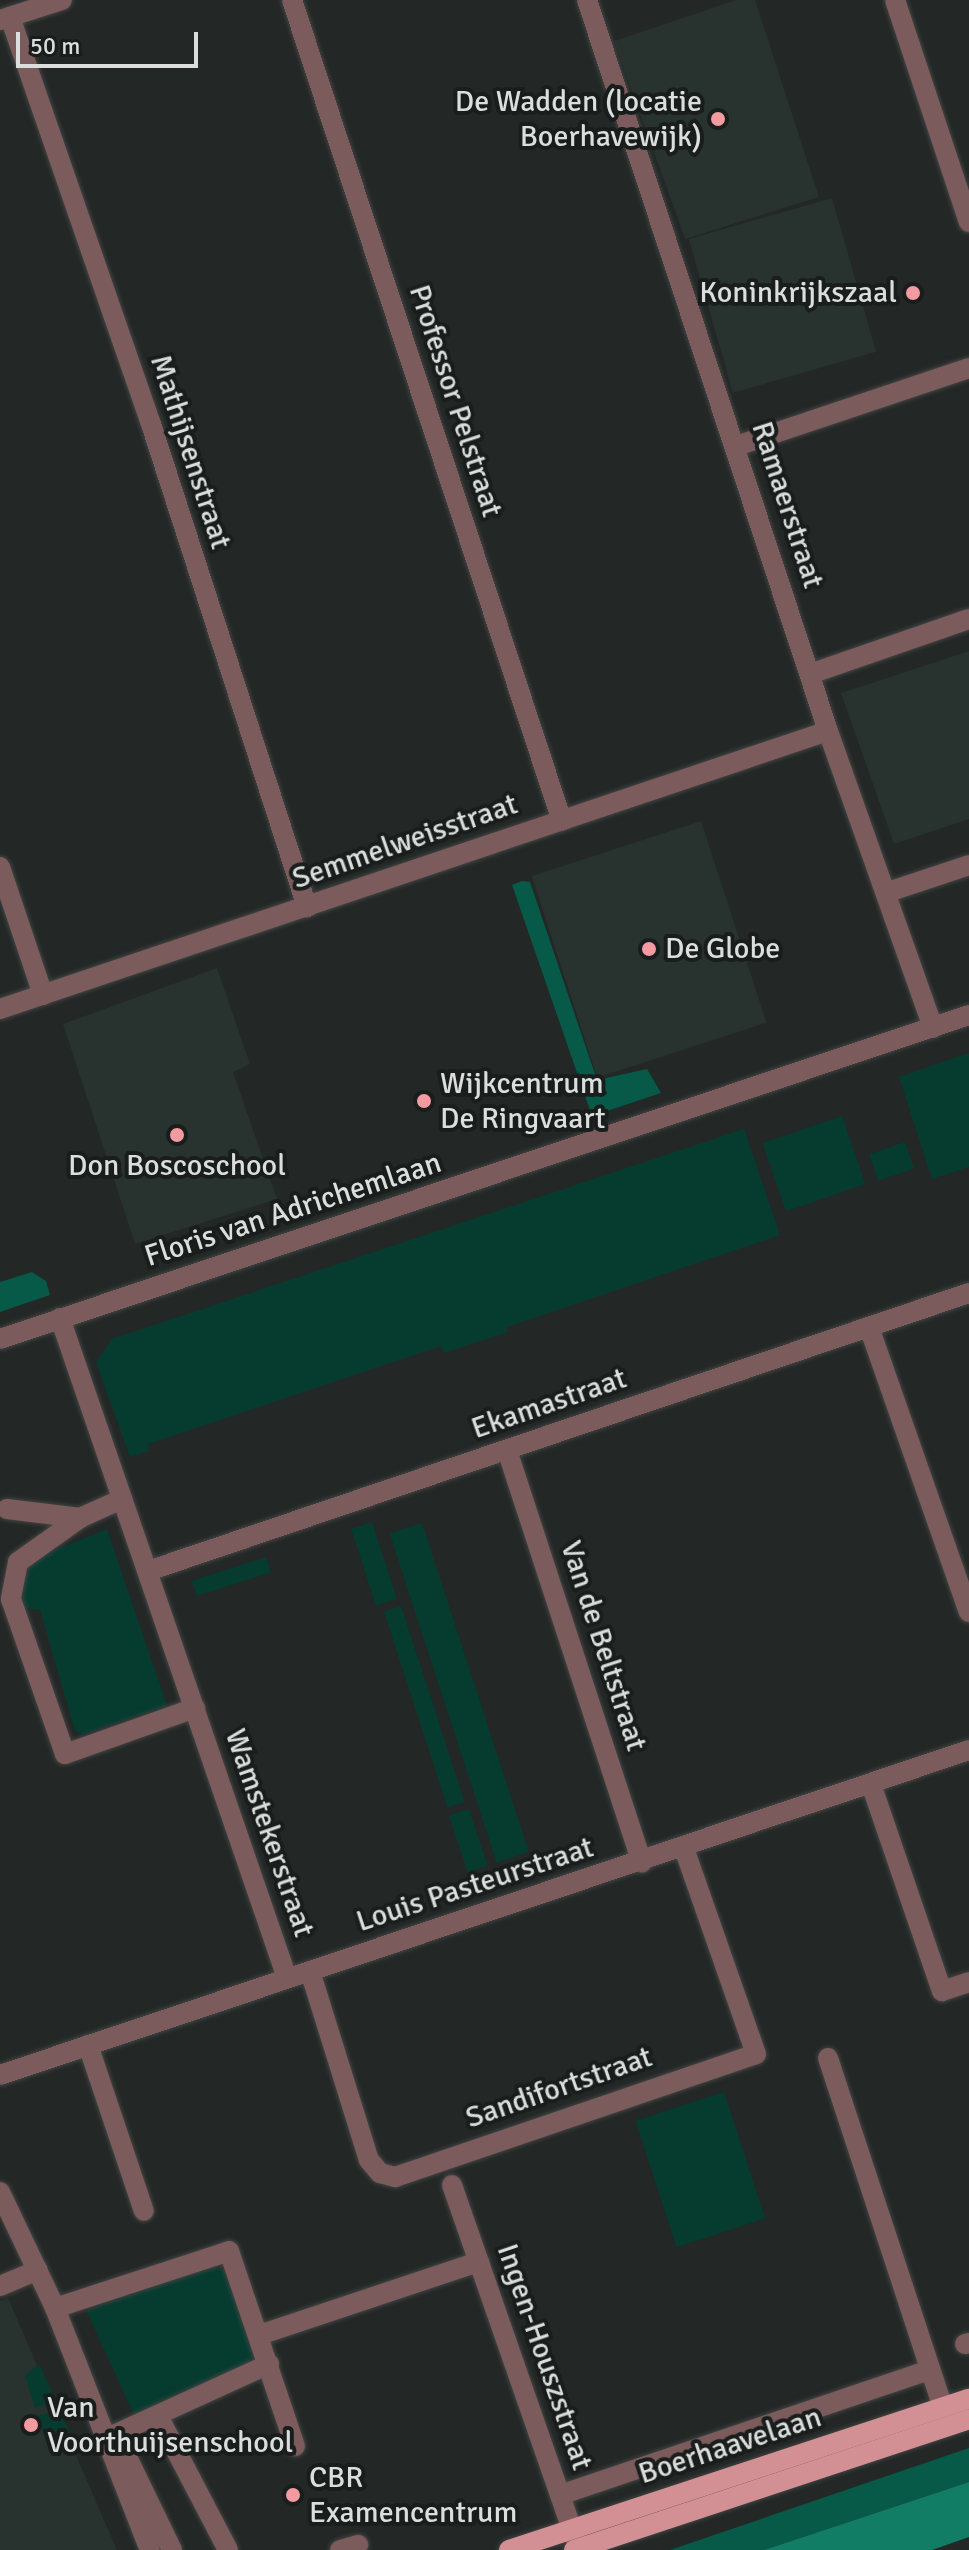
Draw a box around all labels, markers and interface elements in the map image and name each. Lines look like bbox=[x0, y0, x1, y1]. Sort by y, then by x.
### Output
scale bar bbox=[20, 16, 202, 66]
text: 50 m bbox=[30, 31, 80, 61]
place label: De Wadden (locatie Boerhavewijk) bbox=[455, 84, 702, 154]
marker: De Wadden (locatie Boerhavewijk) bbox=[709, 110, 727, 128]
place label: Koninkrijkszaal bbox=[699, 275, 897, 311]
street label: Professor Pelstraat bbox=[401, 280, 509, 522]
marker: Koninkrijkszaal bbox=[904, 284, 922, 302]
street label: Mathijsenstraat bbox=[142, 350, 238, 554]
street label: Ramaerstraat bbox=[743, 417, 831, 593]
street label: Semmelweisstraat bbox=[288, 787, 522, 897]
place label: De Globe bbox=[665, 931, 780, 967]
marker: De Globe bbox=[640, 940, 658, 958]
place label: Wijkcentrum De Ringvaart bbox=[440, 1066, 606, 1136]
marker: Wijkcentrum De Ringvaart bbox=[415, 1092, 433, 1110]
marker: Don Boscoschool bbox=[168, 1126, 186, 1144]
street label: Floris van Adrichemlaan bbox=[140, 1145, 446, 1275]
place label: Don Boscoschool bbox=[68, 1148, 286, 1184]
street label: Ekamastraat bbox=[467, 1361, 631, 1447]
street label: Van de Beltstraat bbox=[552, 1536, 654, 1756]
street label: Wamstekerstraat bbox=[217, 1724, 321, 1942]
street label: Louis Pasteurstraat bbox=[352, 1830, 598, 1940]
street label: Sandifortstraat bbox=[461, 2039, 657, 2137]
street label: Ingen-Houszstraat bbox=[488, 2239, 600, 2475]
place label: Van Voorthuijsenschool bbox=[47, 2390, 293, 2460]
street label: Boerhaavelaan bbox=[634, 2400, 826, 2492]
marker: Van Voorthuijsenschool bbox=[22, 2416, 40, 2434]
place label: CBR Examencentrum bbox=[309, 2460, 517, 2530]
marker: CBR Examencentrum bbox=[284, 2486, 302, 2504]

